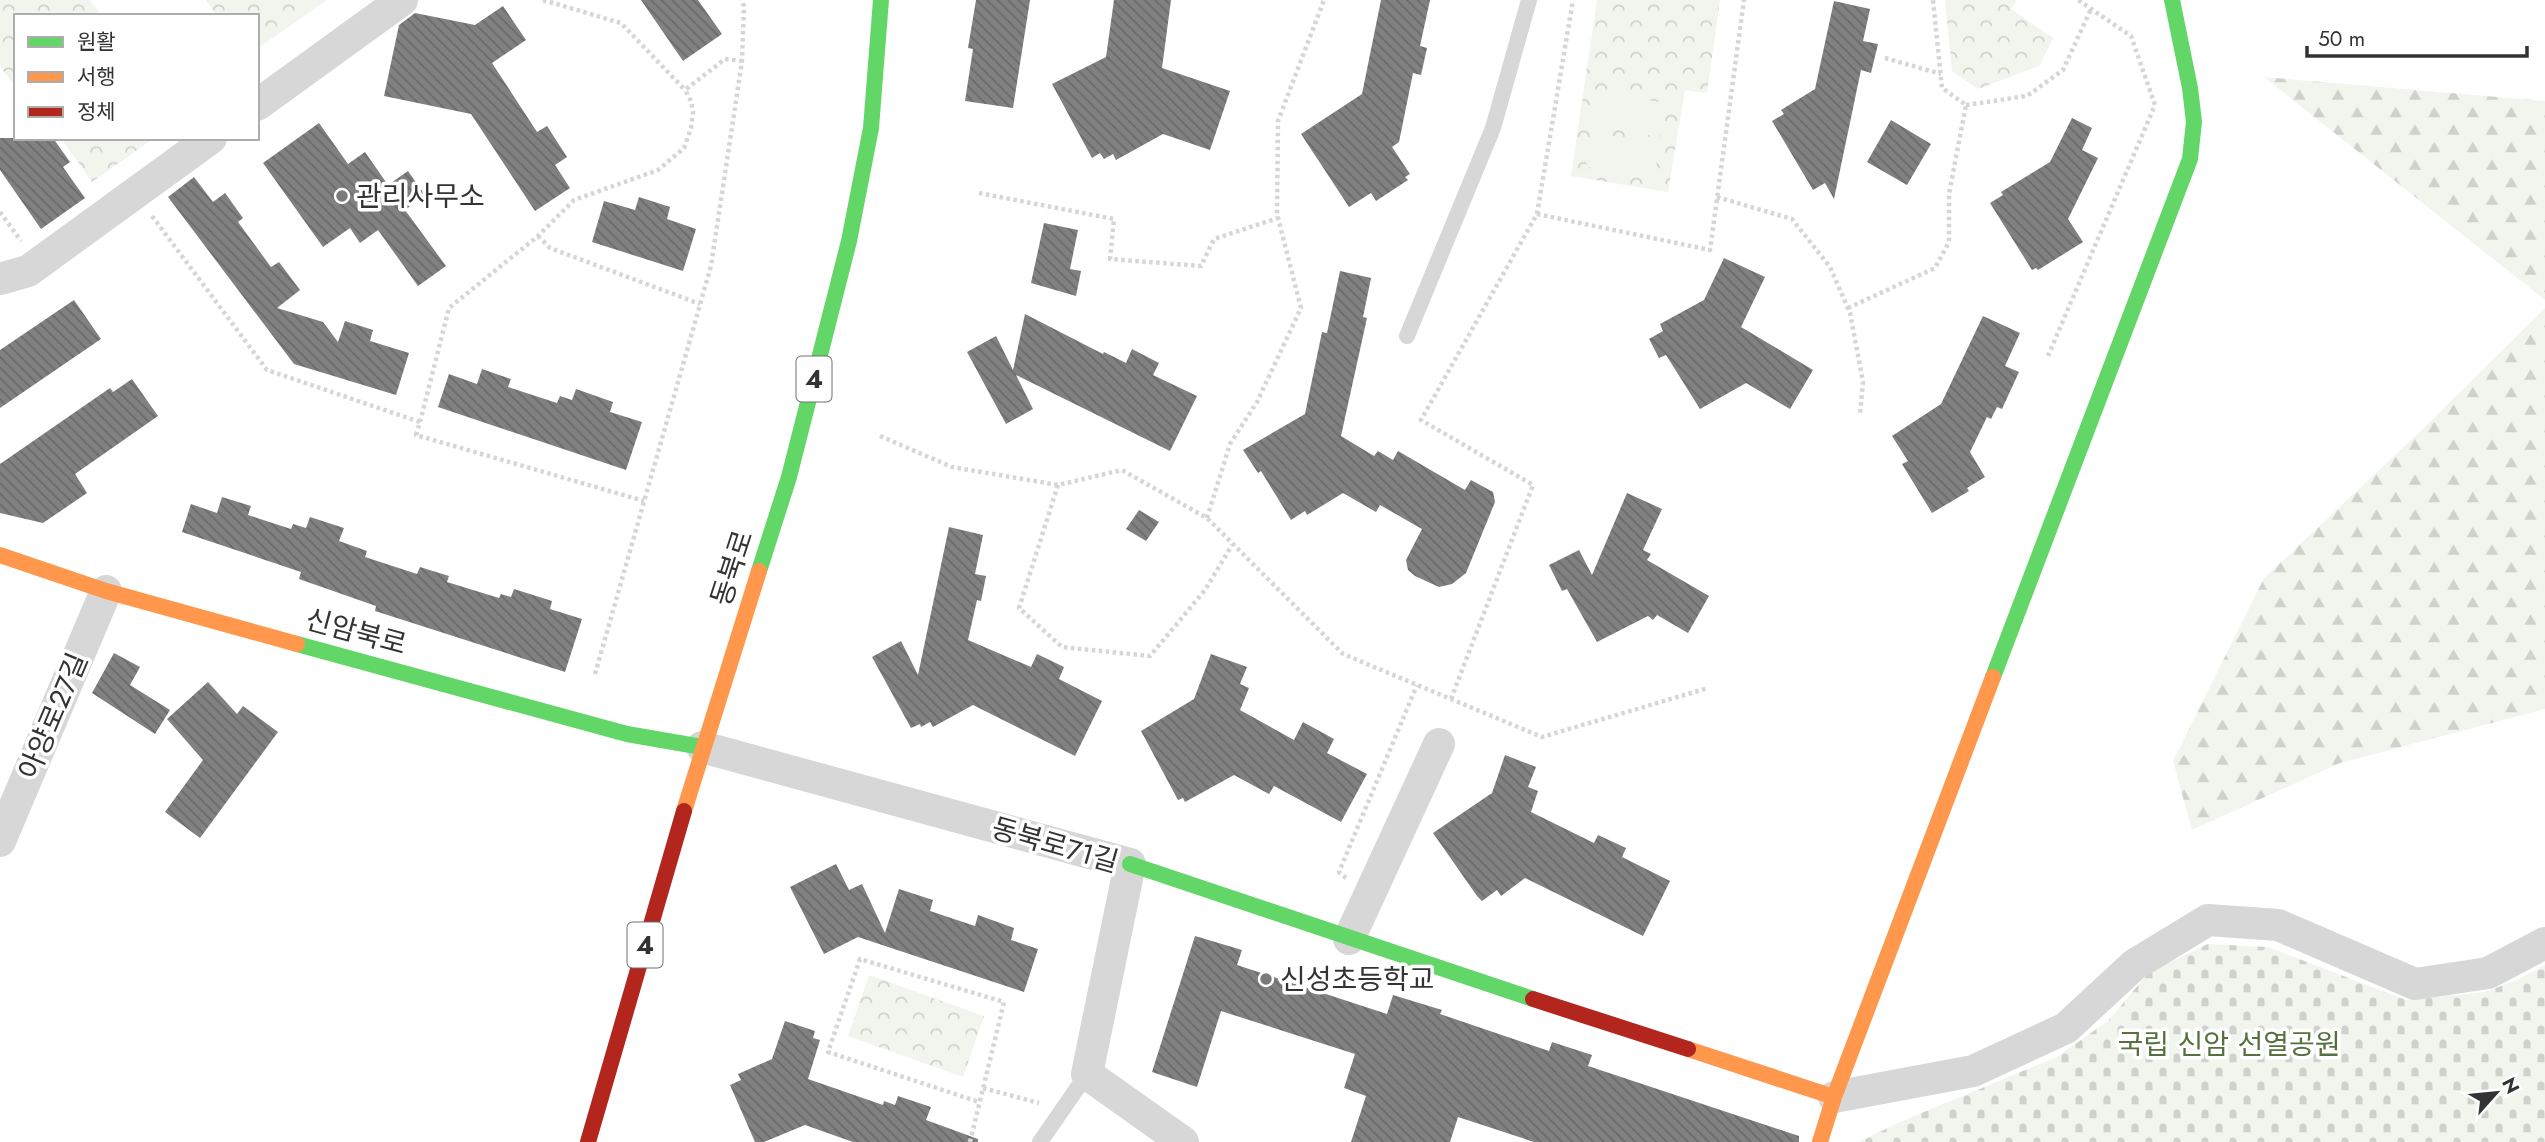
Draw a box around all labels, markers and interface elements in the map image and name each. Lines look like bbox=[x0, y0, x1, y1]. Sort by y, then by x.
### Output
legend bbox=[14, 14, 259, 140]
scale bar bbox=[2307, 14, 2528, 58]
text: 50 m bbox=[2318, 24, 2365, 54]
text: 원활 bbox=[77, 27, 116, 57]
text: 서행 bbox=[77, 62, 116, 92]
text: 정체 bbox=[77, 97, 116, 127]
place label: 관리사무소 bbox=[356, 176, 485, 217]
marker: 관리사무소 bbox=[334, 188, 350, 204]
road number: 4 bbox=[796, 356, 832, 402]
street label: 동북로 bbox=[701, 525, 763, 611]
street label: 신암북로 bbox=[301, 599, 411, 665]
street label: 아양로27길 bbox=[8, 646, 98, 786]
street label: 동북로71길 bbox=[987, 807, 1123, 883]
road number: 4 bbox=[628, 922, 662, 968]
place label: 신성초등학교 bbox=[1280, 959, 1435, 1000]
marker: 신성초등학교 bbox=[1258, 971, 1274, 987]
park label: 국립 신암 선열공원 bbox=[2118, 1024, 2340, 1065]
north arrow bbox=[2461, 1058, 2531, 1128]
text: N bbox=[2495, 1073, 2526, 1098]

